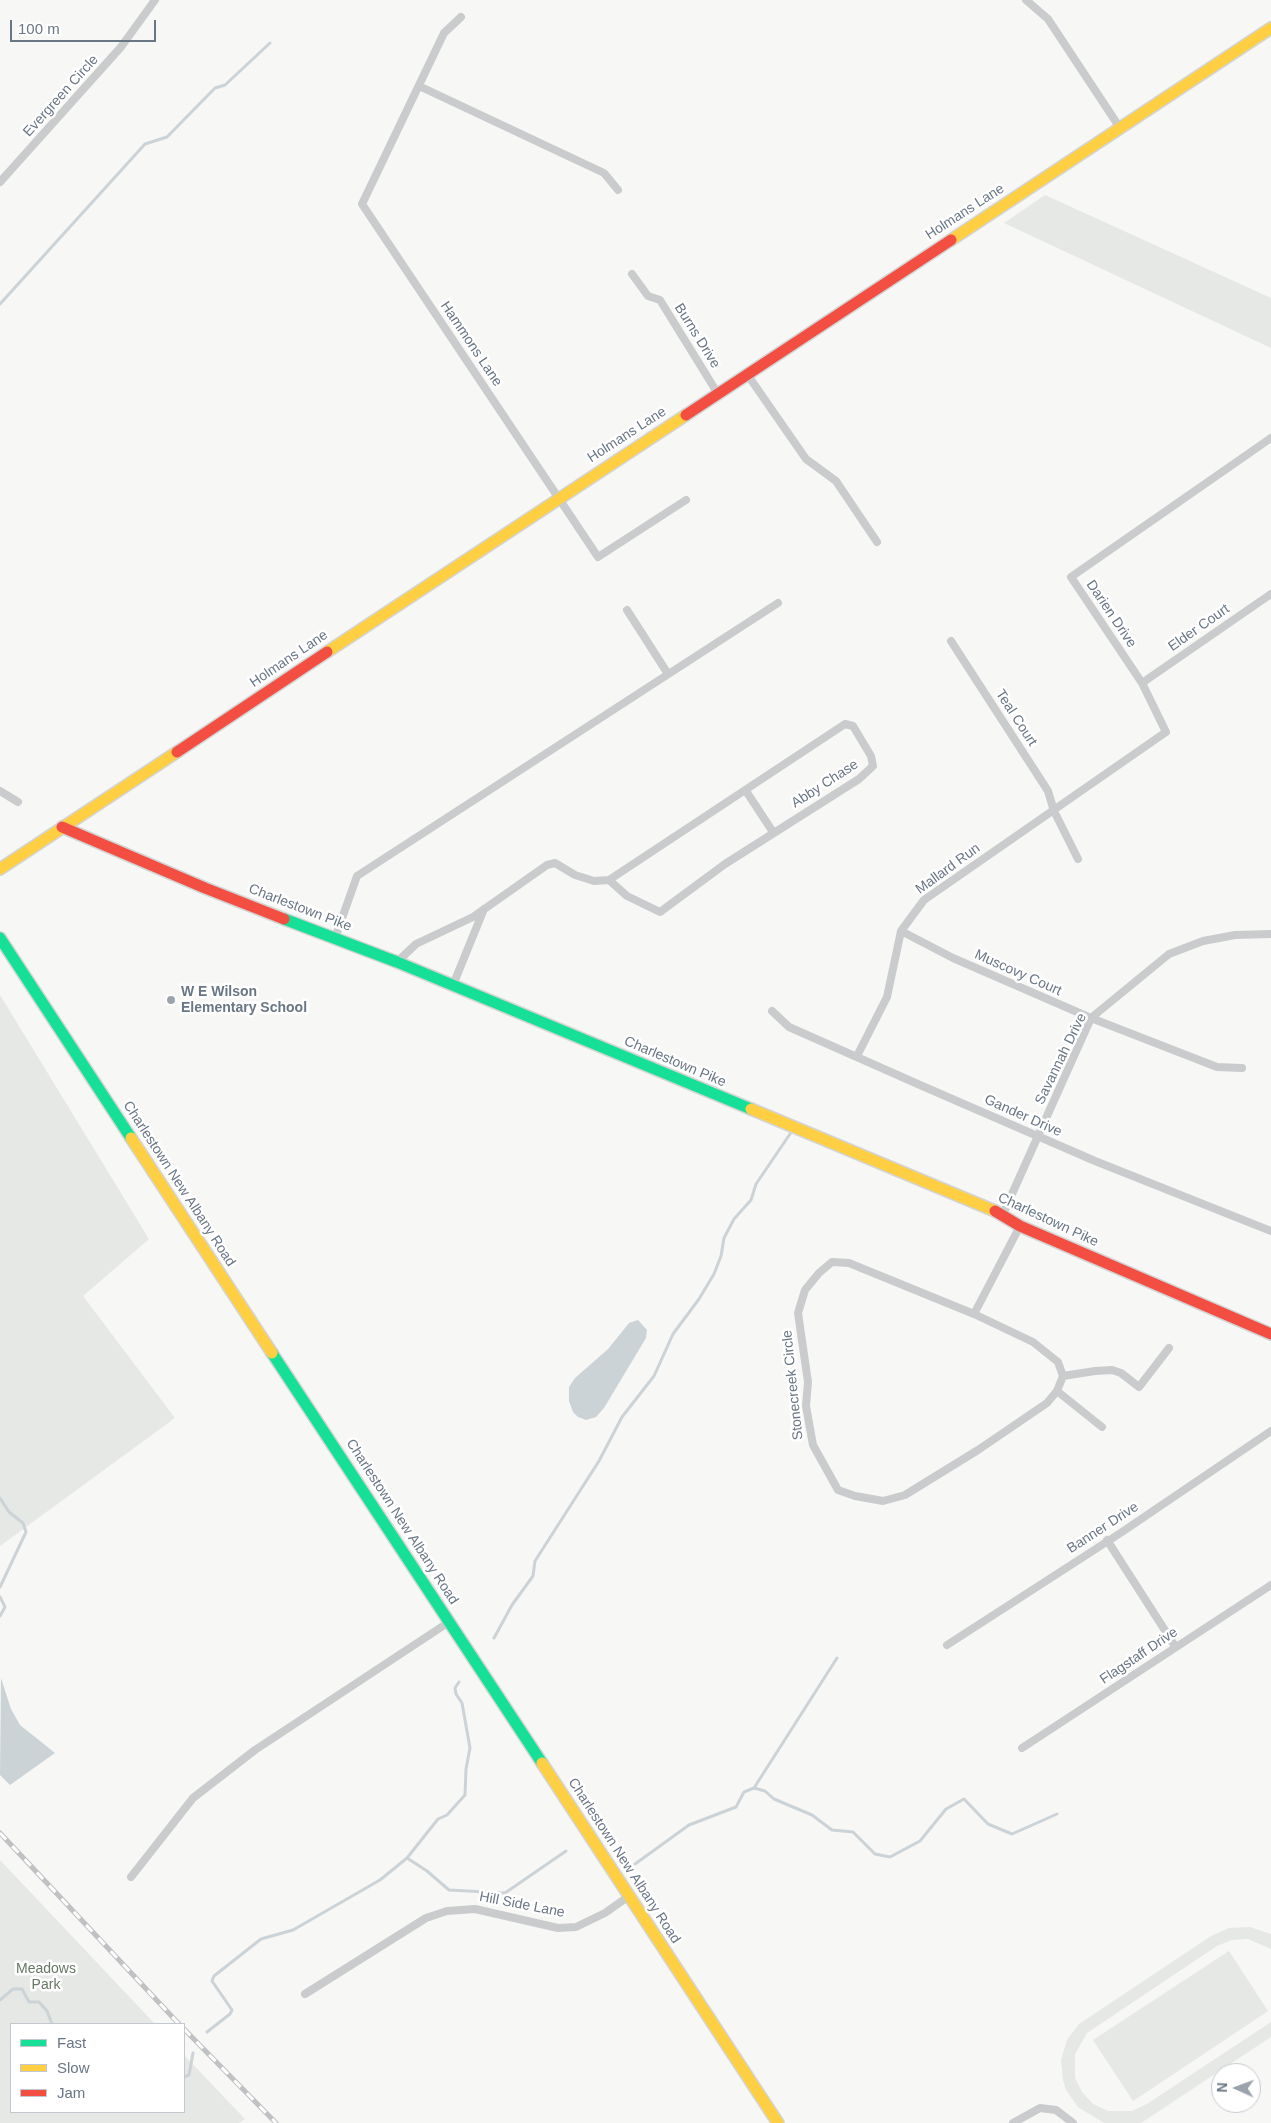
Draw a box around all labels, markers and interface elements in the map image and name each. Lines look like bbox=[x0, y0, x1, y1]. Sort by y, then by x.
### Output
scale bar bbox=[12, 10, 159, 42]
text: 100 m bbox=[18, 20, 60, 37]
street label: Evergreen Circle bbox=[20, 52, 102, 140]
street label: Holmans Lane bbox=[923, 180, 1007, 244]
street label: Hammons Lane bbox=[436, 298, 506, 390]
street label: Burns Drive bbox=[670, 301, 724, 371]
street label: Holmans Lane bbox=[585, 403, 669, 467]
street label: Darien Drive bbox=[1082, 577, 1140, 651]
street label: Elder Court bbox=[1165, 601, 1233, 655]
street label: Holmans Lane bbox=[247, 627, 331, 691]
street label: Teal Court bbox=[992, 687, 1040, 749]
street label: Abby Chase bbox=[788, 756, 862, 812]
street label: Mallard Run bbox=[913, 840, 983, 898]
street label: Charlestown Pike bbox=[246, 881, 354, 935]
street label: Muscovy Court bbox=[972, 946, 1064, 1000]
place label: W E Wilson Elementary School bbox=[181, 984, 307, 1016]
marker: W E Wilson Elementary School bbox=[165, 994, 177, 1006]
street label: Savannah Drive bbox=[1032, 1011, 1090, 1107]
street label: Charlestown Pike bbox=[622, 1033, 728, 1091]
street label: Gander Drive bbox=[982, 1091, 1064, 1141]
street label: Charlestown New Albany Road bbox=[119, 1098, 239, 1270]
street label: Charlestown Pike bbox=[995, 1189, 1101, 1251]
street label: Stonecreek Circle bbox=[779, 1329, 807, 1441]
street label: Charlestown New Albany Road bbox=[342, 1436, 462, 1608]
street label: Banner Drive bbox=[1064, 1499, 1142, 1557]
street label: Flagstaff Drive bbox=[1097, 1624, 1181, 1688]
street label: Charlestown New Albany Road bbox=[564, 1775, 684, 1947]
street label: Hill Side Lane bbox=[478, 1889, 566, 1921]
park label: Meadows Park bbox=[16, 1961, 76, 1994]
legend bbox=[10, 2023, 185, 2113]
text: Fast bbox=[57, 2034, 86, 2051]
text: Slow bbox=[57, 2059, 90, 2076]
north arrow bbox=[1211, 2063, 1261, 2113]
text: N bbox=[1214, 2082, 1230, 2093]
text: Jam bbox=[57, 2084, 85, 2101]

